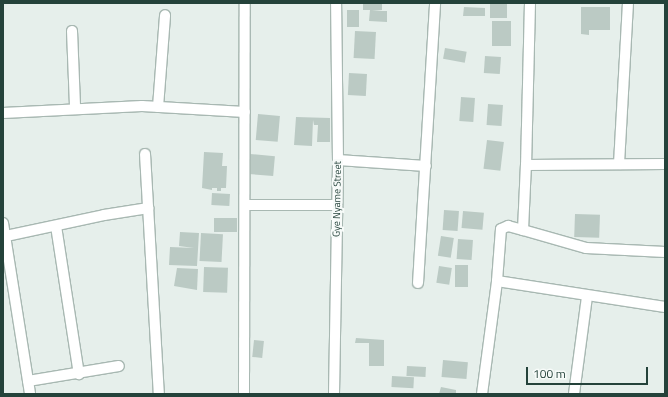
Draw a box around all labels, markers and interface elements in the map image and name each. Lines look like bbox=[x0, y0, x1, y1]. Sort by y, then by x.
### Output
street label: Gye Nyame Street bbox=[330, 161, 344, 237]
scale bar bbox=[528, 359, 650, 385]
text: 100 m bbox=[533, 364, 566, 383]

